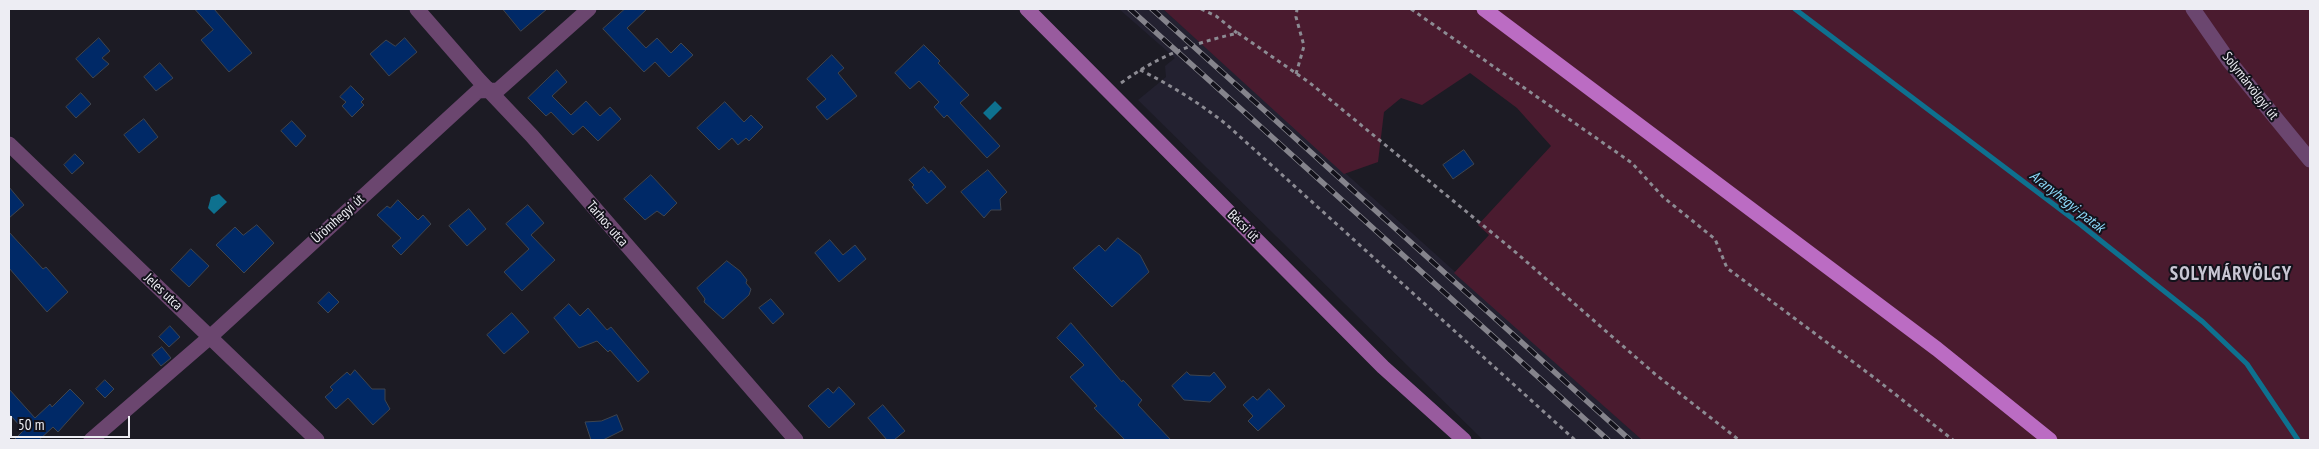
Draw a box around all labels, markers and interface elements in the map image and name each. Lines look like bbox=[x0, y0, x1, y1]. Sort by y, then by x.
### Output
street label: Solymárvölgyi út bbox=[2218, 49, 2282, 123]
water label: Aranyhegyi-patak bbox=[2026, 167, 2108, 237]
street label: Ürömhegyi út bbox=[308, 191, 368, 247]
street label: Tarhos utca bbox=[583, 198, 631, 250]
street label: Bécsi út bbox=[1224, 207, 1262, 245]
district label: SOLYMÁRVÖLGY bbox=[2168, 264, 2294, 286]
street label: Jeles utca bbox=[140, 270, 186, 314]
scale bar bbox=[12, 406, 132, 438]
text: 50 m bbox=[18, 415, 44, 434]

